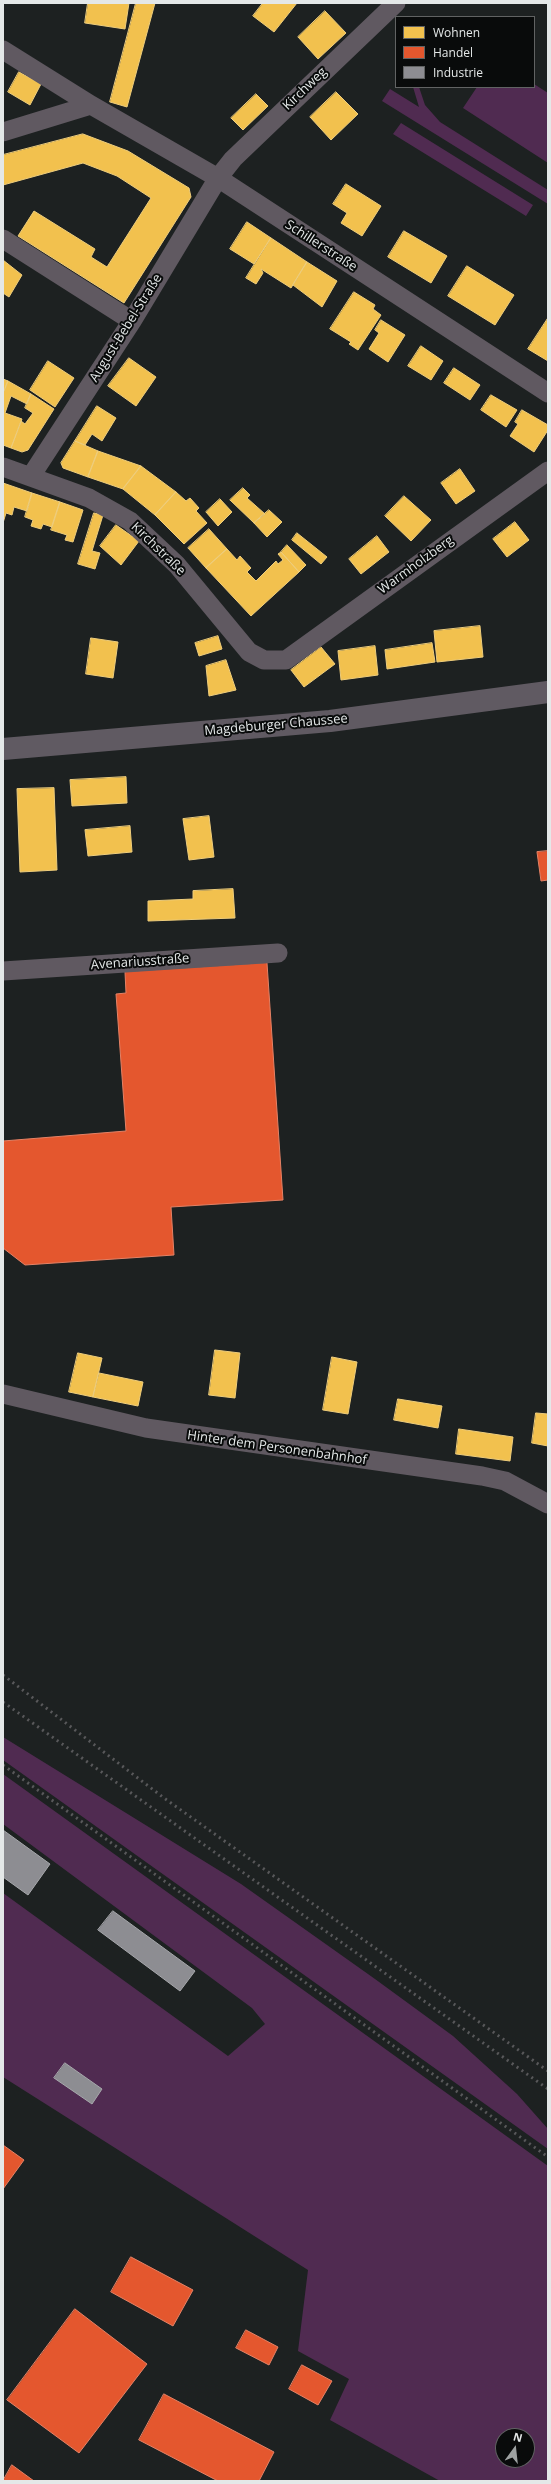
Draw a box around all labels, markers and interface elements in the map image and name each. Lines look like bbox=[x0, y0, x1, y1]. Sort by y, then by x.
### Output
legend bbox=[395, 16, 535, 88]
text: Wohnen bbox=[433, 24, 480, 41]
text: Handel bbox=[433, 44, 473, 61]
street label: Kirchweg bbox=[280, 64, 330, 114]
text: Industrie bbox=[433, 64, 483, 81]
street label: Schillerstraße bbox=[282, 217, 360, 275]
street label: August-Bebel-Straße bbox=[86, 271, 166, 385]
street label: Kirchstraße bbox=[128, 519, 188, 579]
street label: Warmholzberg bbox=[375, 532, 457, 598]
street label: Magdeburger Chaussee bbox=[204, 711, 348, 739]
street label: Avenariusstraße bbox=[90, 951, 190, 973]
street label: Hinter dem Personenbahnhof bbox=[186, 1428, 368, 1468]
north arrow bbox=[495, 2428, 535, 2468]
text: N bbox=[512, 2428, 524, 2445]

